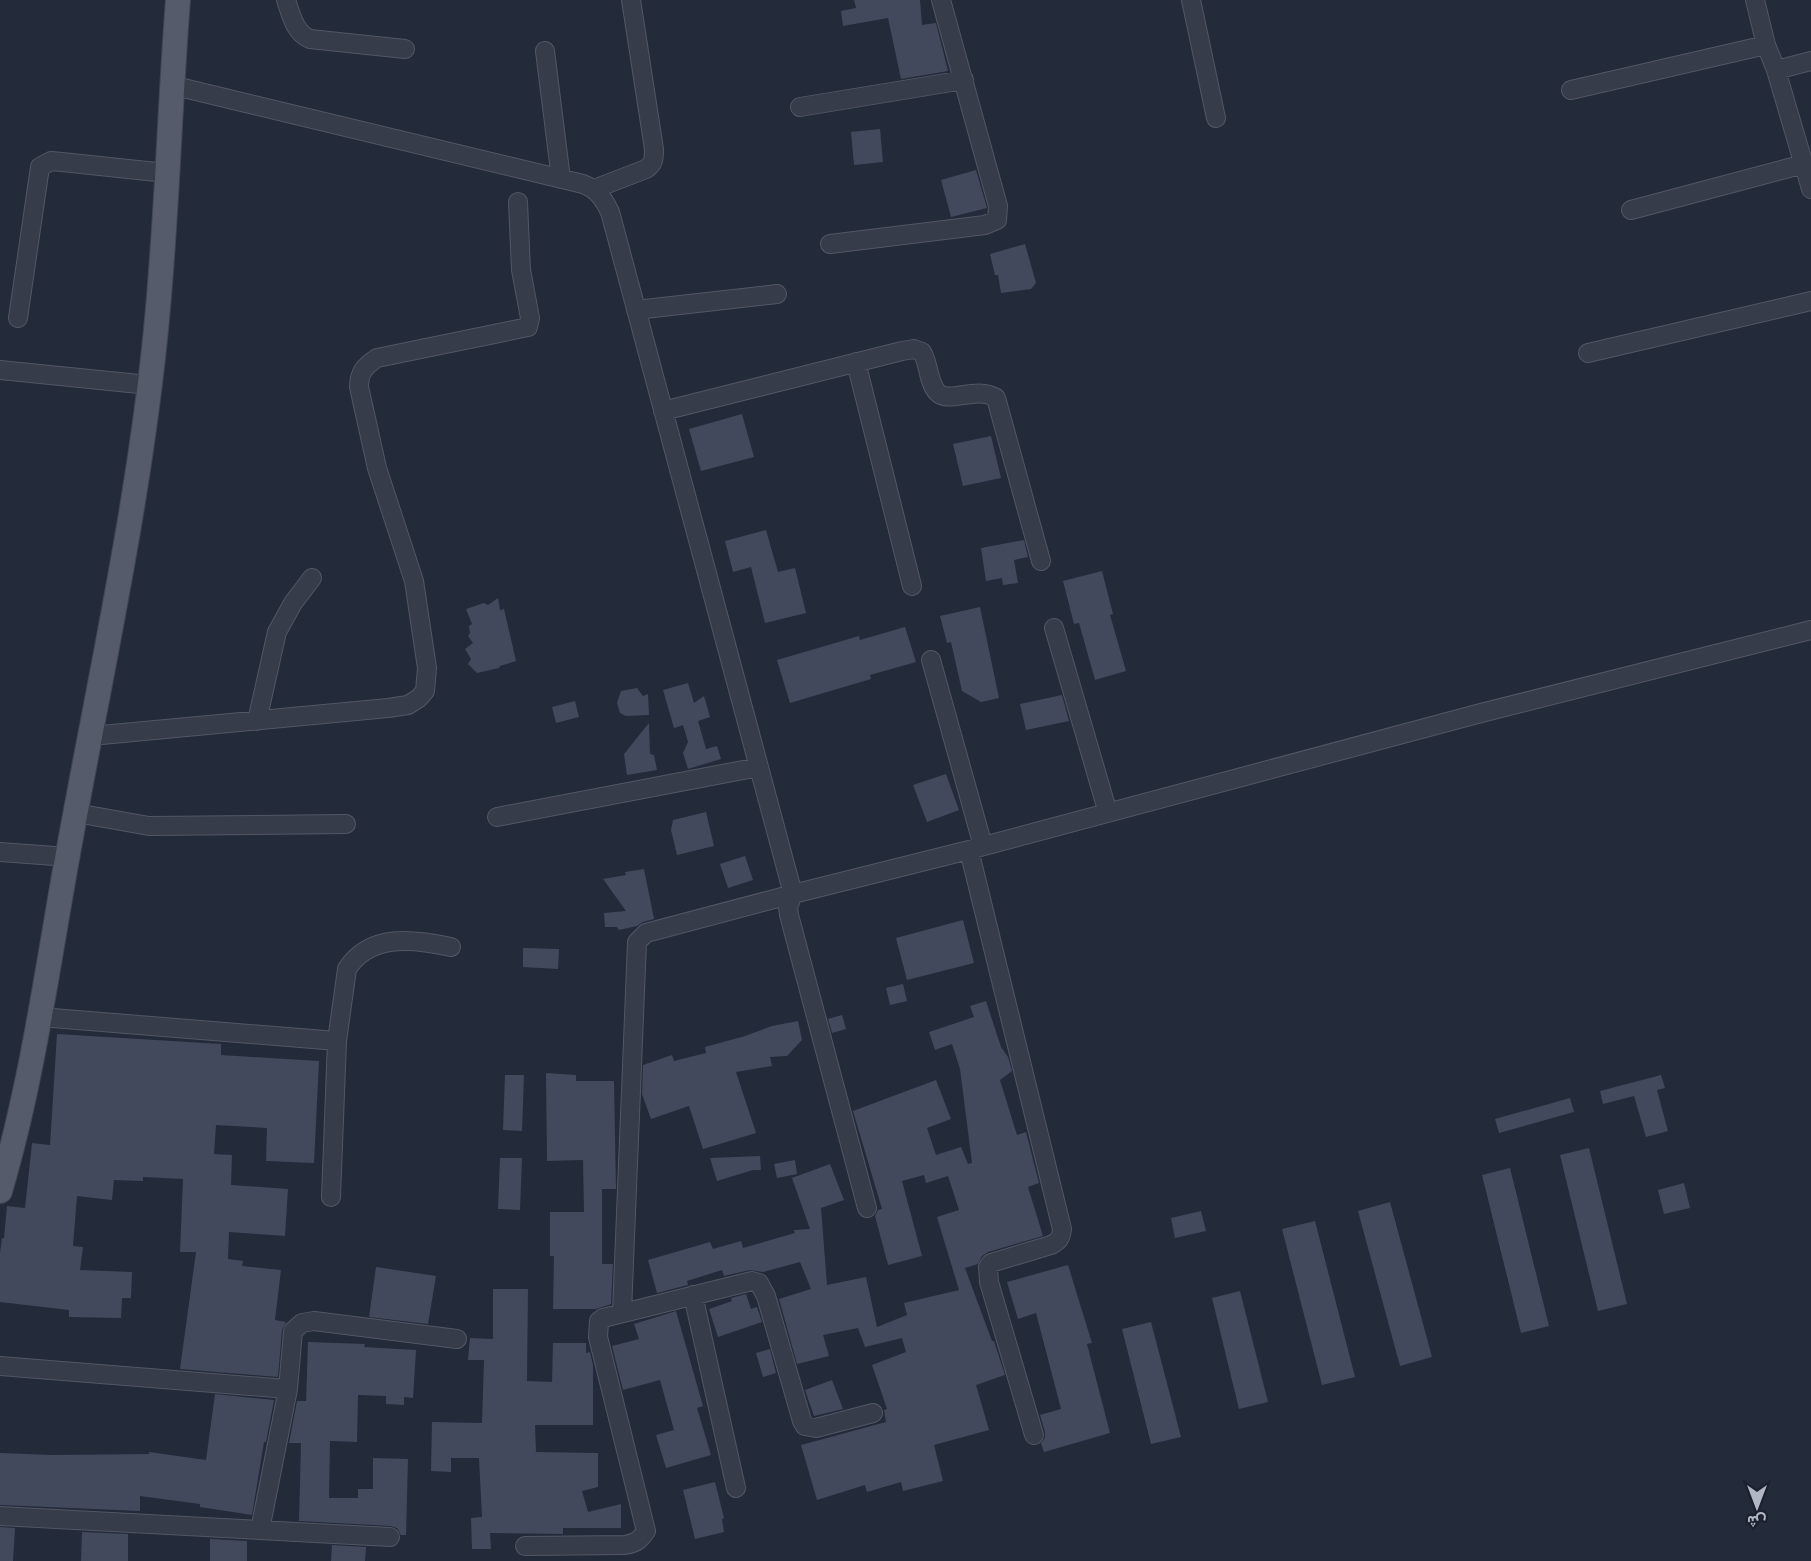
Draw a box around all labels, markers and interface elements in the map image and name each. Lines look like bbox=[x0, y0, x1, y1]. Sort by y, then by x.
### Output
north arrow bbox=[1727, 1477, 1787, 1537]
text: ش bbox=[1747, 1512, 1767, 1532]

